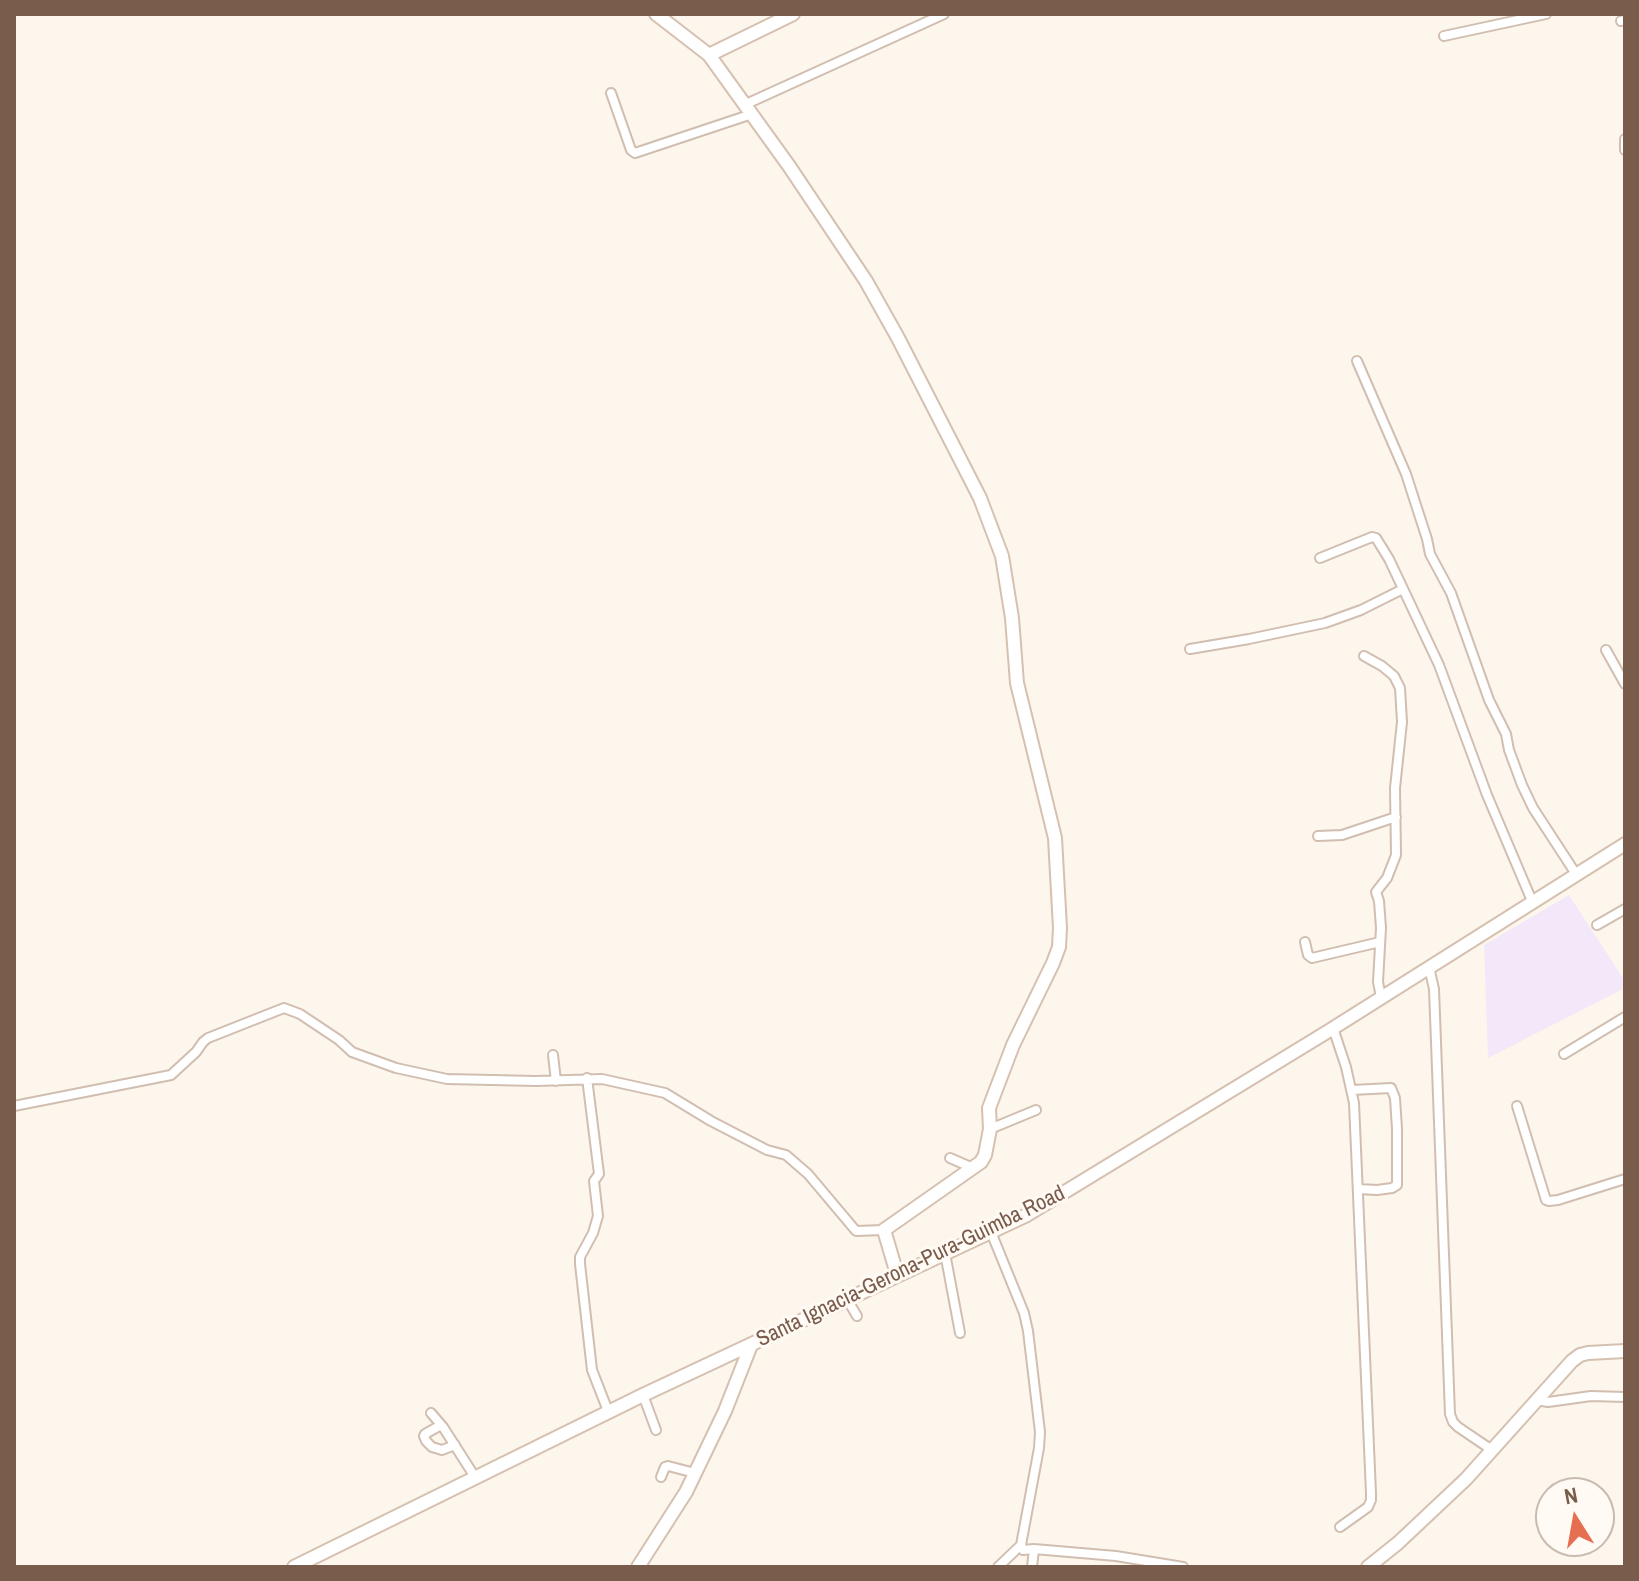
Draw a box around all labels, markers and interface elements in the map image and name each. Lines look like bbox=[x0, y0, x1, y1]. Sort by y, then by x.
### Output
street label: Santa Ignacia-Gerona-Pura-Guimba Road bbox=[752, 1181, 1070, 1353]
north arrow bbox=[1535, 1477, 1615, 1557]
text: N bbox=[1562, 1479, 1580, 1511]

